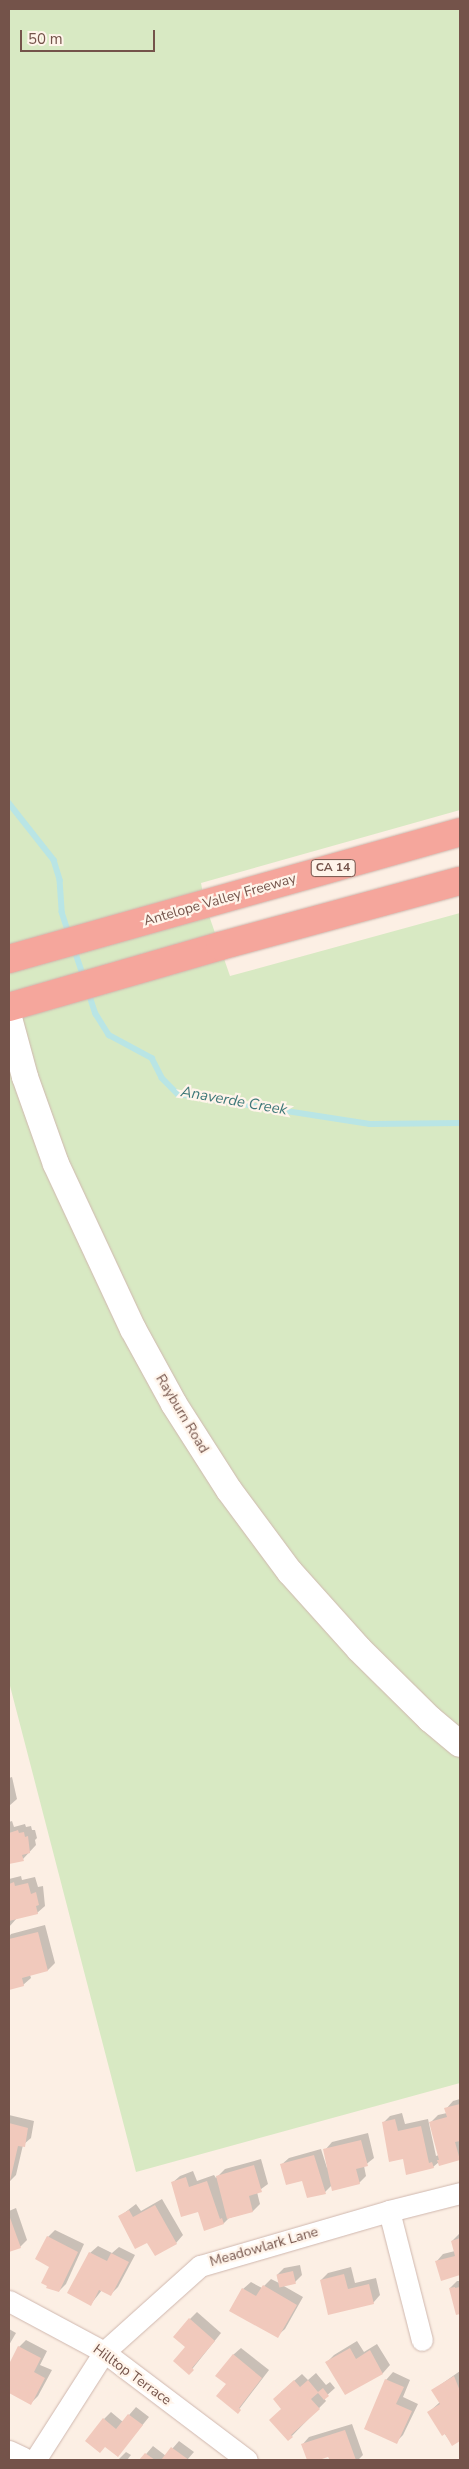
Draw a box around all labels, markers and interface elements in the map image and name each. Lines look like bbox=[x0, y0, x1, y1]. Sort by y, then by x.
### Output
scale bar bbox=[22, 20, 158, 52]
text: 50 m bbox=[28, 29, 63, 49]
road number: CA 14 bbox=[310, 858, 356, 878]
street label: Antelope Valley Freeway bbox=[142, 870, 298, 930]
water label: Anaverde Creek bbox=[179, 1083, 289, 1119]
street label: Rayburn Road bbox=[152, 1372, 212, 1456]
street label: Meadowlark Lane bbox=[208, 2223, 320, 2271]
street label: Hilltop Terrace bbox=[90, 2341, 174, 2409]

